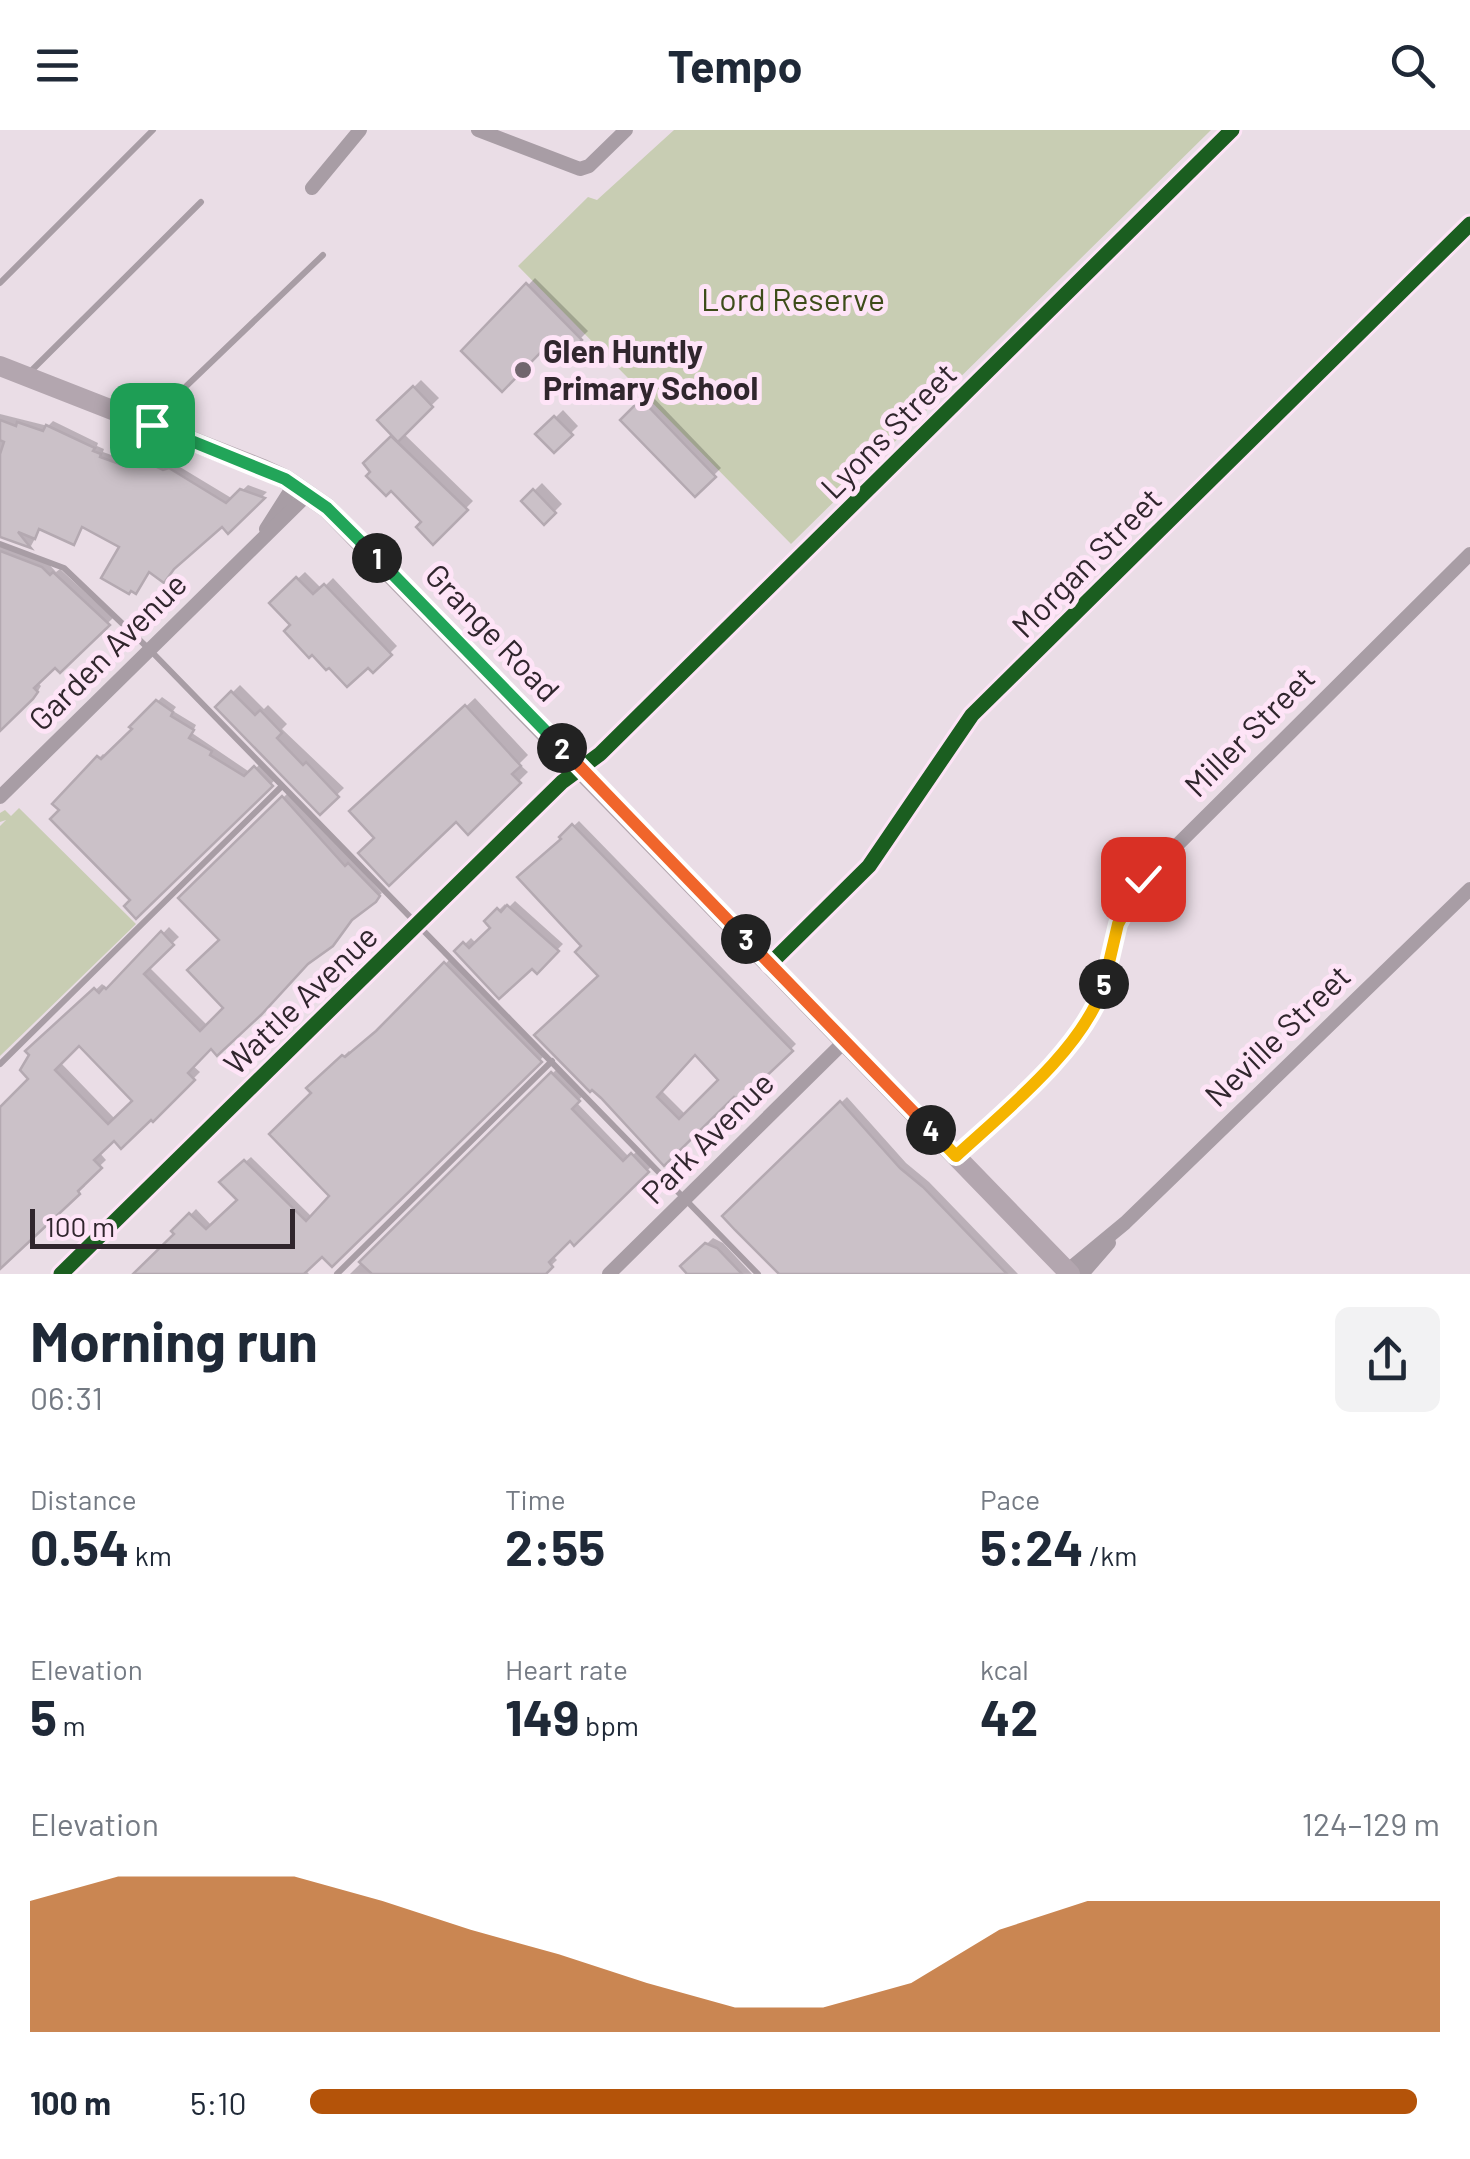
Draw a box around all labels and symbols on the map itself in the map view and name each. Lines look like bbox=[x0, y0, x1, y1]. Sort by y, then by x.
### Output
park label: Lord Reserve bbox=[701, 279, 885, 317]
place label: Glen Huntly Primary School bbox=[543, 331, 758, 406]
street label: Lyons Street bbox=[812, 354, 963, 505]
marker: Glen Huntly Primary School bbox=[512, 359, 534, 381]
pin bbox=[110, 383, 195, 468]
street label: Morgan Street bbox=[1003, 479, 1168, 644]
pin: 1 bbox=[352, 533, 402, 583]
street label: Grange Road bbox=[419, 555, 568, 708]
street label: Garden Avenue bbox=[20, 564, 193, 737]
street label: Miller Street bbox=[1176, 658, 1322, 804]
pin: 2 bbox=[537, 723, 587, 773]
pin bbox=[1101, 837, 1186, 922]
pin: 3 bbox=[721, 914, 771, 964]
street label: Wattle Avenue bbox=[215, 916, 384, 1081]
street label: Neville Street bbox=[1196, 956, 1357, 1113]
pin: 5 bbox=[1079, 959, 1129, 1009]
street label: Park Avenue bbox=[633, 1063, 780, 1210]
pin: 4 bbox=[906, 1105, 956, 1155]
scale bar bbox=[30, 1204, 295, 1248]

